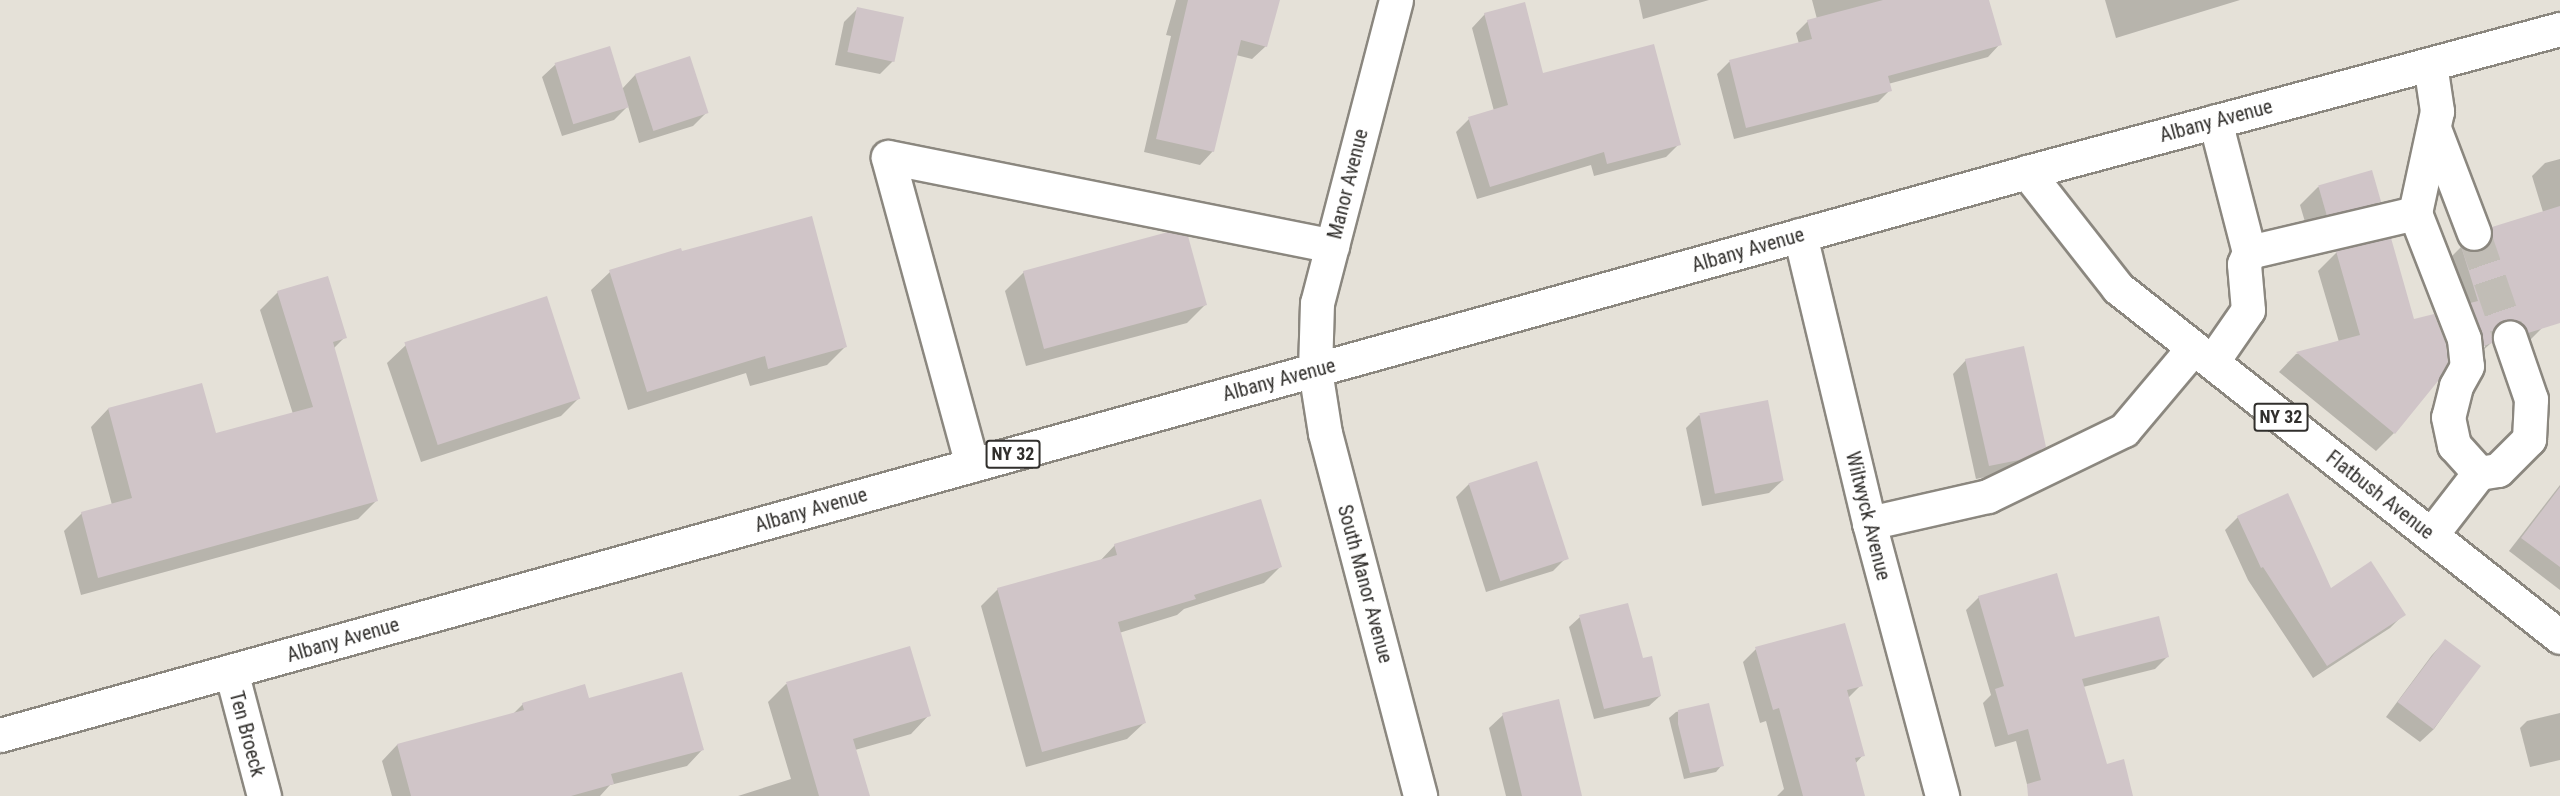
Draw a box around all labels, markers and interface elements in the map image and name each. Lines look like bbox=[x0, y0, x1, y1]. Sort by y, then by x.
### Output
street label: Albany Avenue bbox=[2157, 94, 2275, 148]
street label: Manor Avenue bbox=[1323, 126, 1373, 242]
street label: Albany Avenue bbox=[1689, 223, 1807, 277]
street label: Albany Avenue bbox=[1220, 353, 1338, 407]
road number: NY 32 bbox=[2252, 402, 2310, 432]
road number: NY 32 bbox=[984, 439, 1042, 469]
street label: Flatbush Avenue bbox=[2321, 445, 2439, 545]
street label: Wiltwyck Avenue bbox=[1840, 449, 1896, 583]
street label: Albany Avenue bbox=[752, 483, 870, 537]
street label: South Manor Avenue bbox=[1332, 502, 1398, 666]
street label: Albany Avenue bbox=[284, 613, 402, 667]
street label: Ten Broeck bbox=[224, 689, 270, 779]

